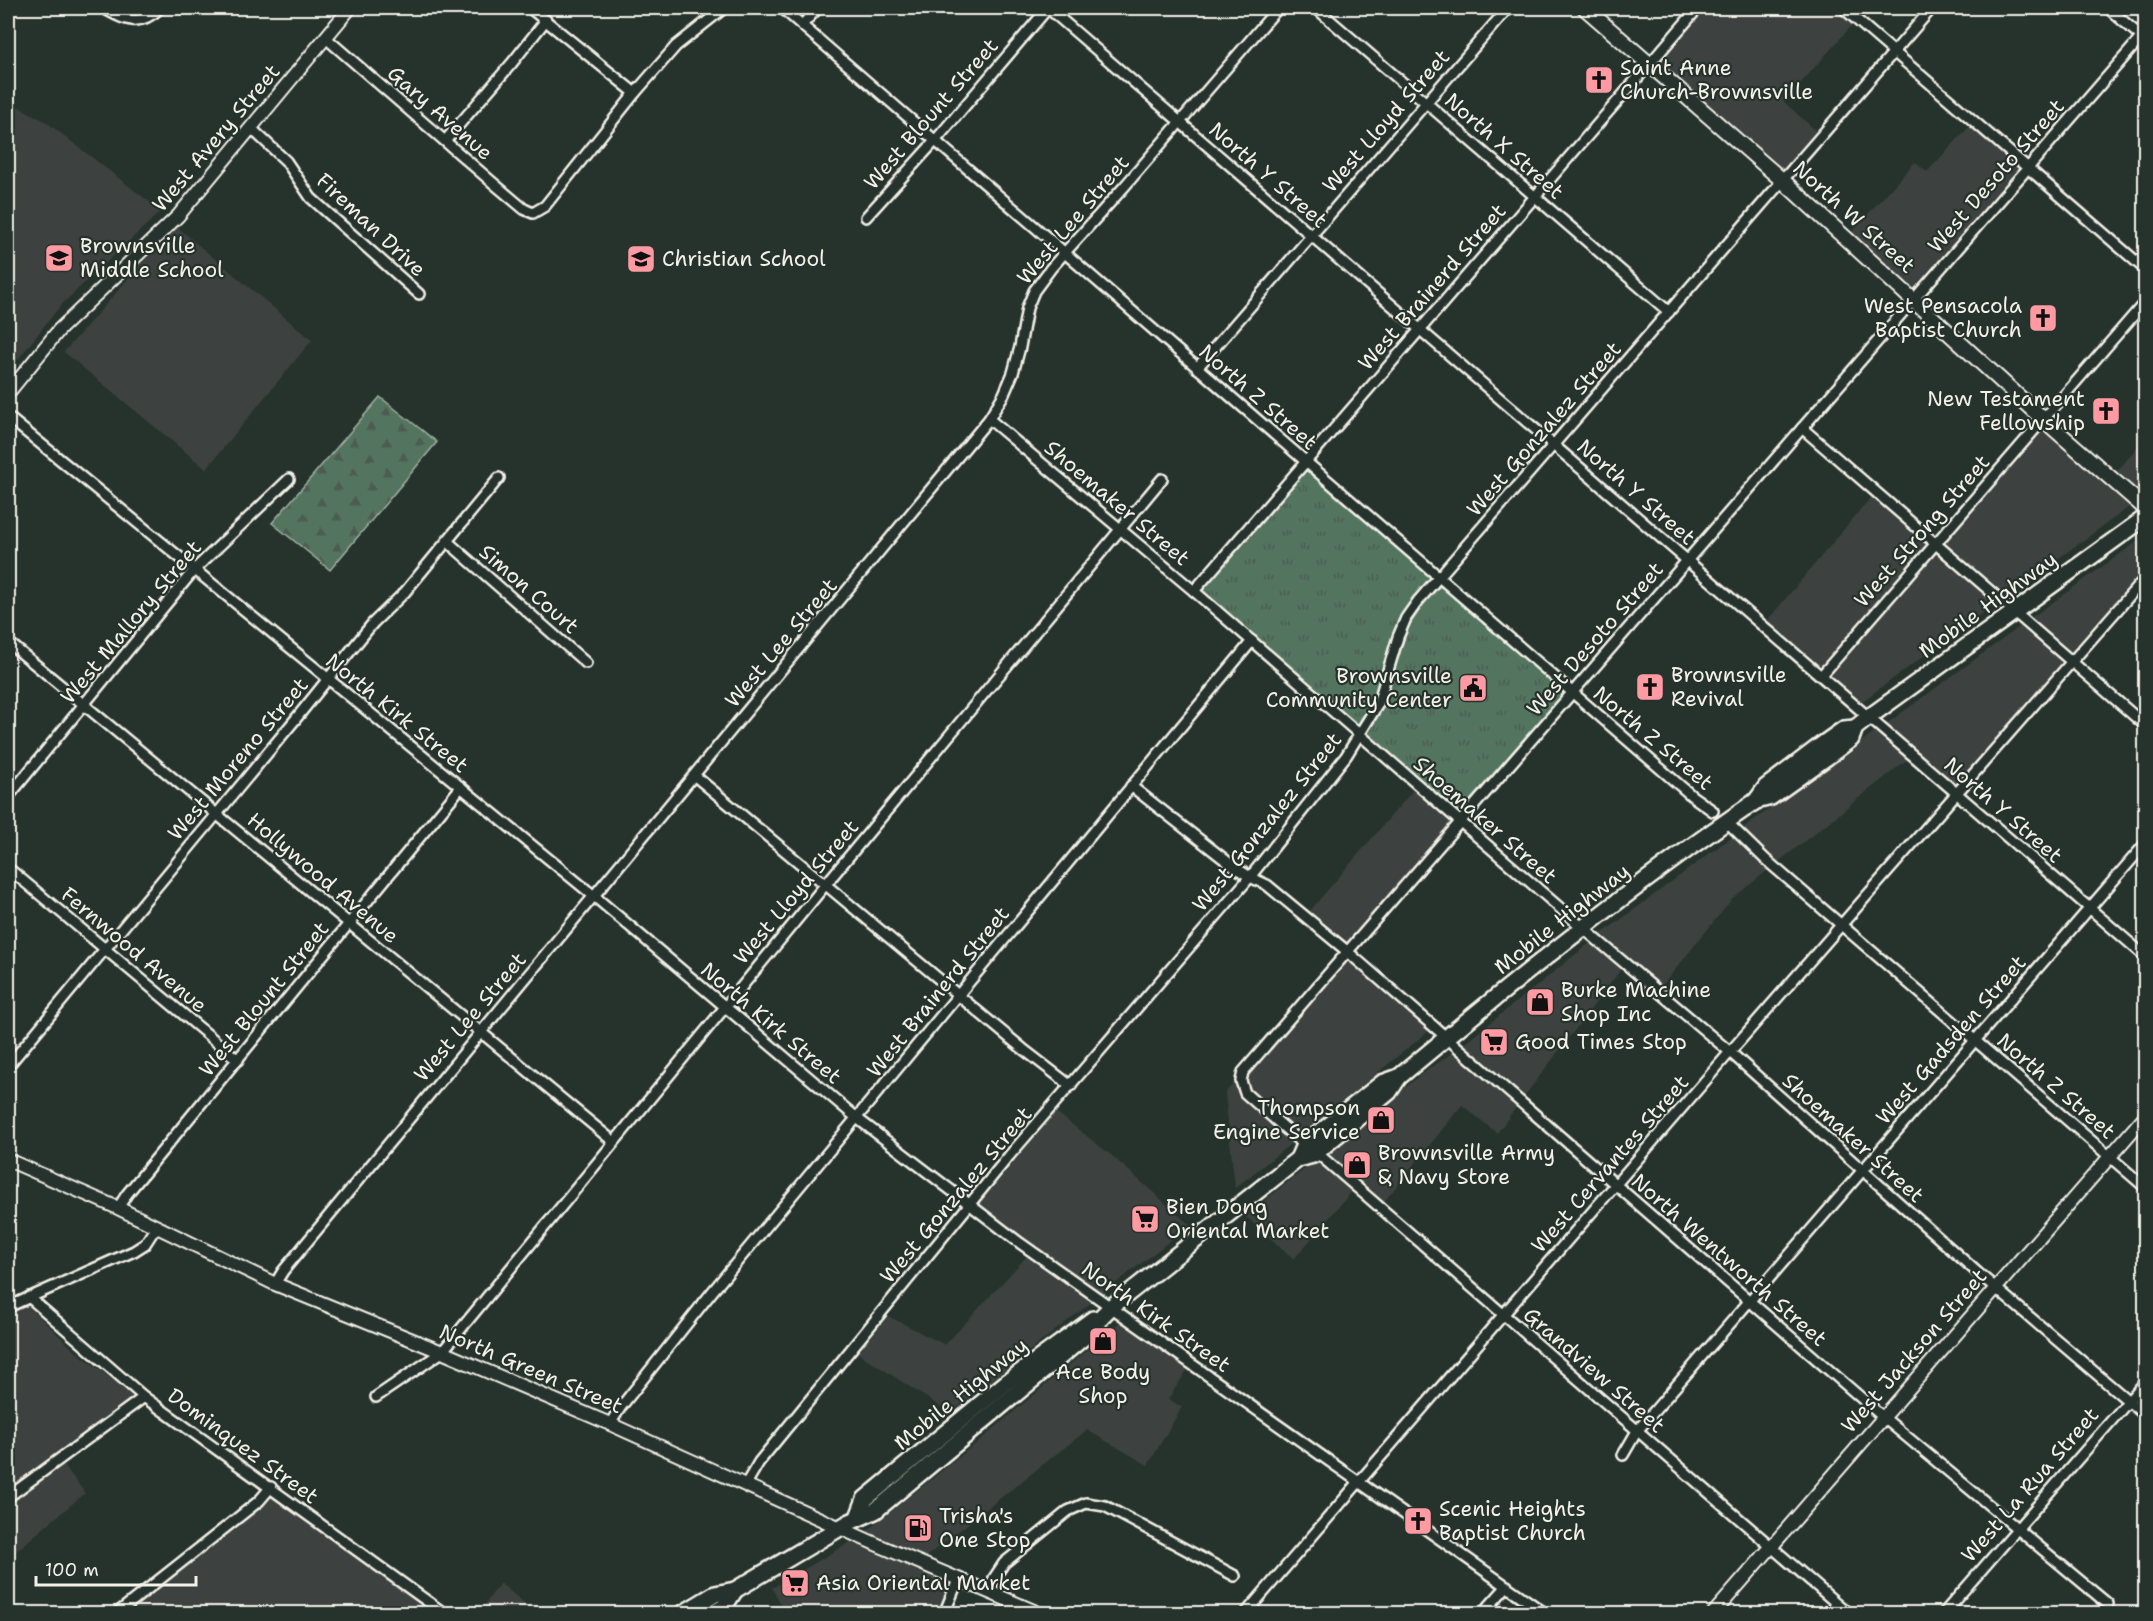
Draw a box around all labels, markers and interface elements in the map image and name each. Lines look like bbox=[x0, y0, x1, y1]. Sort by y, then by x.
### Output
street label: West Blount Street bbox=[858, 32, 1004, 196]
street label: West Lloyd Street bbox=[1316, 43, 1456, 199]
place label: Saint Anne Church-Brownsville bbox=[1620, 54, 1813, 106]
street label: West Avery Street bbox=[146, 58, 286, 218]
street label: Gary Avenue bbox=[381, 59, 499, 167]
church icon: Saint Anne Church-Brownsville bbox=[1583, 64, 1615, 96]
street label: North X Street bbox=[1439, 87, 1569, 205]
street label: West Desoto Street bbox=[1921, 93, 2071, 259]
street label: North Y Street bbox=[1203, 116, 1333, 234]
street label: West Lee Street bbox=[1011, 149, 1135, 291]
street label: North W Street bbox=[1787, 155, 1921, 279]
street label: Fireman Drive bbox=[310, 167, 432, 283]
street label: West Brainerd Street bbox=[1352, 198, 1512, 376]
place label: Brownsville Middle School bbox=[80, 232, 224, 284]
school or university icon: Brownsville Middle School bbox=[43, 242, 75, 274]
school or university icon: Christian School bbox=[625, 243, 657, 275]
place label: Christian School bbox=[662, 245, 826, 273]
place label: West Pensacola Baptist Church bbox=[1864, 292, 2022, 344]
church icon: West Pensacola Baptist Church bbox=[2027, 302, 2059, 334]
street label: West Gonzalez Street bbox=[1460, 336, 1628, 522]
street label: North Z Street bbox=[1193, 338, 1323, 456]
place label: New Testament Fellowship bbox=[1927, 385, 2085, 437]
church icon: New Testament Fellowship bbox=[2090, 395, 2122, 427]
street label: North Y Street bbox=[1571, 433, 1701, 551]
street label: Shoemaker Street bbox=[1039, 434, 1195, 572]
street label: West Strong Street bbox=[1848, 449, 1996, 613]
street label: West Mallory Street bbox=[54, 534, 208, 710]
street label: Simon Court bbox=[473, 538, 585, 640]
street label: Mobile Highway bbox=[1913, 545, 2063, 665]
street label: West Desoto Street bbox=[1520, 556, 1670, 722]
street label: West Lee Street bbox=[719, 572, 843, 714]
street label: North Kirk Street bbox=[320, 647, 474, 779]
place label: Brownsville Revival bbox=[1671, 661, 1787, 713]
place label: Brownsville Community Center bbox=[1266, 662, 1452, 714]
church icon: Brownsville Revival bbox=[1634, 671, 1666, 703]
street label: West Moreno Street bbox=[162, 672, 314, 846]
public building icon: Brownsville Community Center bbox=[1457, 672, 1489, 704]
street label: North Z Street bbox=[1587, 680, 1719, 796]
street label: West Gonzalez Street bbox=[1186, 727, 1348, 917]
street label: Shoemaker Street bbox=[1407, 750, 1563, 890]
street label: North Y Street bbox=[1938, 751, 2068, 869]
street label: Hollywood Avenue bbox=[241, 806, 405, 950]
street label: West Lloyd Street bbox=[727, 814, 865, 970]
street label: Mobile Highway bbox=[1488, 857, 1636, 981]
street label: Fernwood Avenue bbox=[55, 881, 213, 1019]
street label: West Brainerd Street bbox=[860, 901, 1016, 1083]
street label: West Blount Street bbox=[193, 916, 335, 1082]
street label: West Lee Street bbox=[408, 946, 532, 1088]
street label: West Gadsden Street bbox=[1870, 949, 2032, 1131]
street label: North Kirk Street bbox=[695, 956, 847, 1090]
place label: Burke Machine Shop Inc bbox=[1561, 976, 1711, 1028]
shop icon: Burke Machine Shop Inc bbox=[1524, 986, 1556, 1018]
supermarket icon: Good Times Stop bbox=[1478, 1026, 1510, 1058]
street label: North Z Street bbox=[1991, 1027, 2121, 1145]
place label: Good Times Stop bbox=[1515, 1028, 1687, 1056]
street label: Shoemaker Street bbox=[1776, 1067, 1930, 1209]
street label: West Cervantes Street bbox=[1525, 1069, 1695, 1259]
place label: Thompson Engine Service bbox=[1213, 1094, 1360, 1146]
street label: West Gonzalez Street bbox=[874, 1101, 1038, 1289]
shop icon: Thompson Engine Service bbox=[1365, 1104, 1397, 1136]
place label: Brownsville Army & Navy Store bbox=[1378, 1139, 1555, 1191]
shop icon: Brownsville Army & Navy Store bbox=[1341, 1149, 1373, 1181]
street label: North Wentworth Street bbox=[1625, 1167, 1833, 1353]
place label: Bien Dong Oriental Market bbox=[1166, 1193, 1330, 1245]
supermarket icon: Bien Dong Oriental Market bbox=[1129, 1203, 1161, 1235]
street label: North Kirk Street bbox=[1076, 1255, 1236, 1379]
street label: West Jackson Street bbox=[1835, 1263, 1993, 1439]
street label: Grandview Street bbox=[1517, 1301, 1671, 1439]
street label: North Green Street bbox=[435, 1318, 627, 1420]
shop icon: Ace Body Shop bbox=[1087, 1325, 1119, 1357]
street label: Mobile Highway bbox=[888, 1331, 1034, 1457]
place label: Ace Body Shop bbox=[1056, 1358, 1150, 1410]
street label: Dominquez Street bbox=[162, 1382, 324, 1510]
street label: West La Rua Street bbox=[1955, 1402, 2105, 1568]
place label: Scenic Heights Baptist Church bbox=[1439, 1495, 1586, 1547]
place label: Trisha's One Stop bbox=[939, 1502, 1031, 1554]
church icon: Scenic Heights Baptist Church bbox=[1402, 1505, 1434, 1537]
fuel station icon: Trisha's One Stop bbox=[902, 1512, 934, 1544]
scale bar bbox=[36, 1549, 196, 1587]
text: 100 m bbox=[45, 1558, 99, 1582]
supermarket icon: Asia Oriental Market bbox=[779, 1567, 811, 1599]
place label: Asia Oriental Market bbox=[816, 1569, 1030, 1597]

